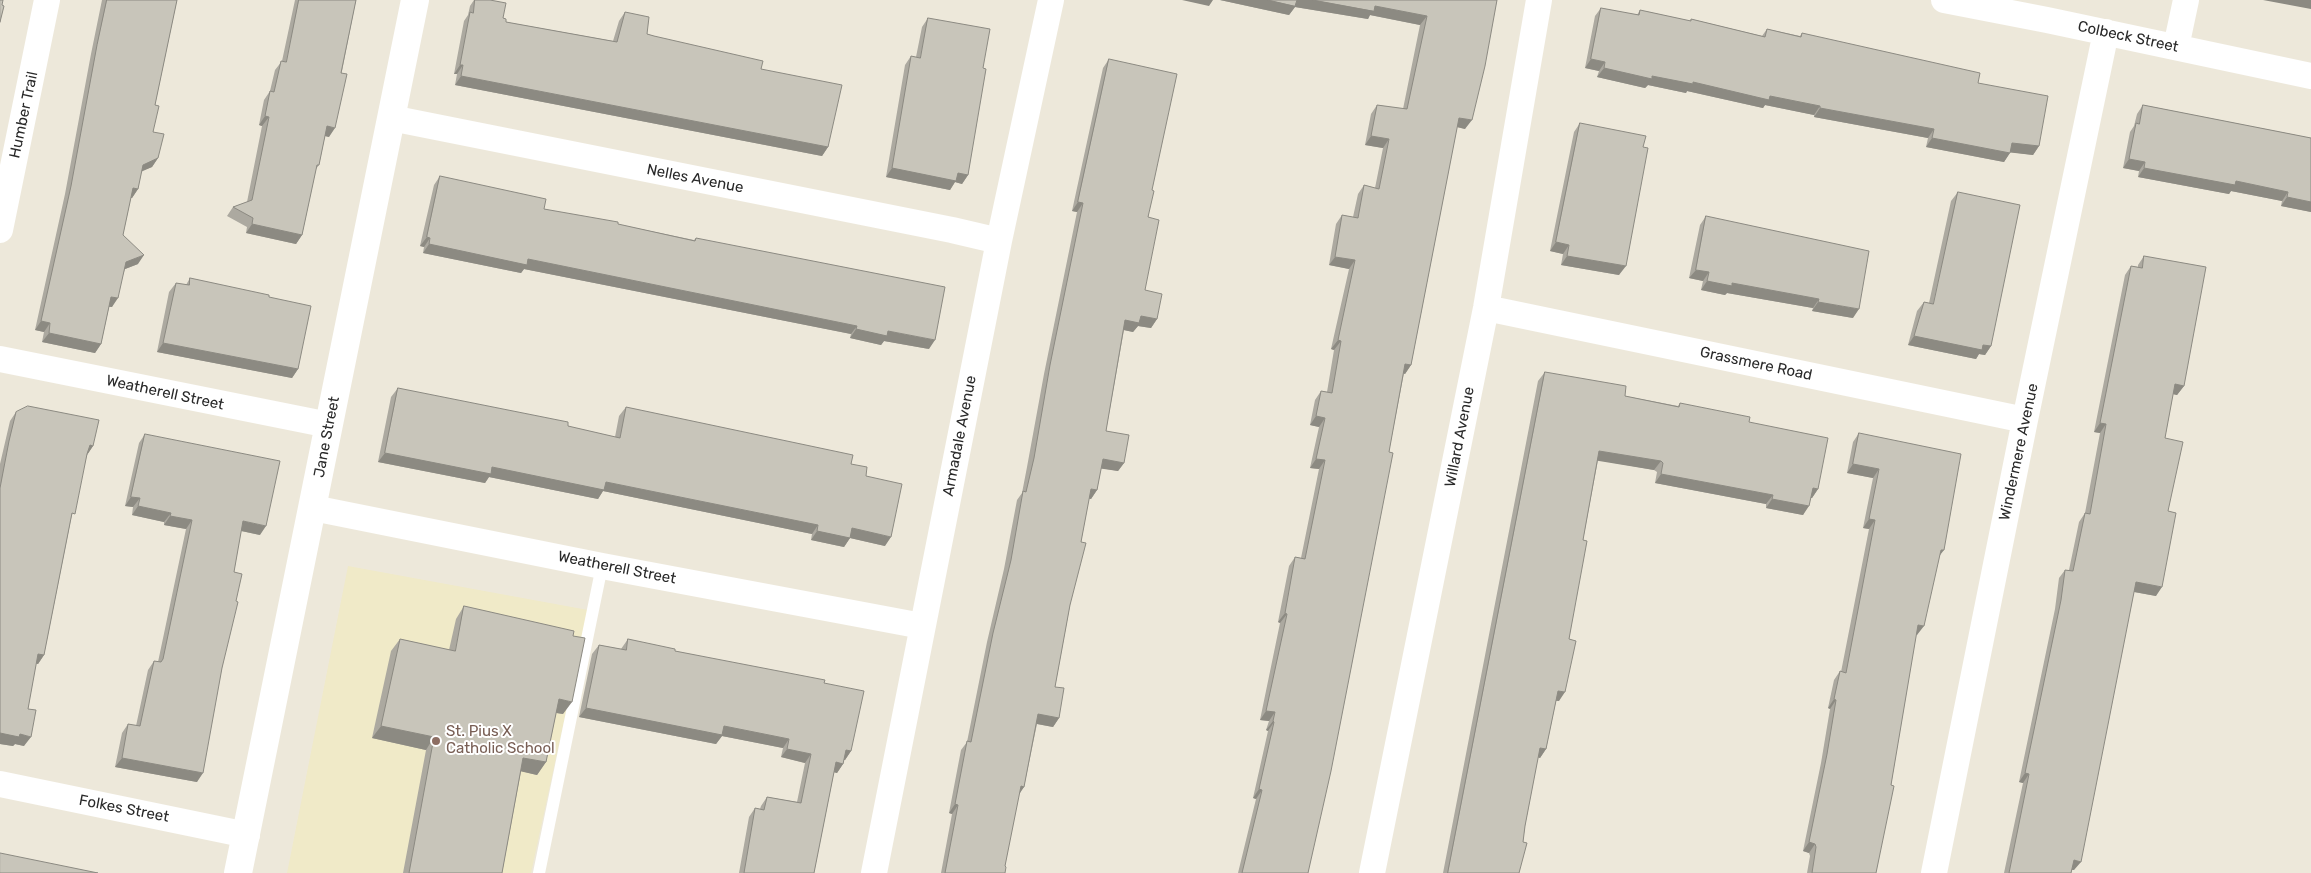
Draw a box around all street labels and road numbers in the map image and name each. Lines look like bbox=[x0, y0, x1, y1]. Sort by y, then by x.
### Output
street label: Colbeck Street bbox=[2076, 18, 2180, 56]
street label: Humber Trail bbox=[6, 70, 42, 160]
street label: Nelles Avenue bbox=[645, 161, 745, 197]
street label: Grassmere Road bbox=[1698, 343, 1814, 385]
street label: Weatherell Street bbox=[104, 372, 226, 414]
street label: Armadale Avenue bbox=[939, 374, 981, 498]
street label: Windermere Avenue bbox=[1996, 382, 2042, 522]
street label: Willard Avenue bbox=[1441, 385, 1479, 489]
street label: Jane Street bbox=[310, 395, 344, 479]
street label: Weatherell Street bbox=[556, 548, 678, 588]
street label: Folkes Street bbox=[77, 791, 171, 827]

